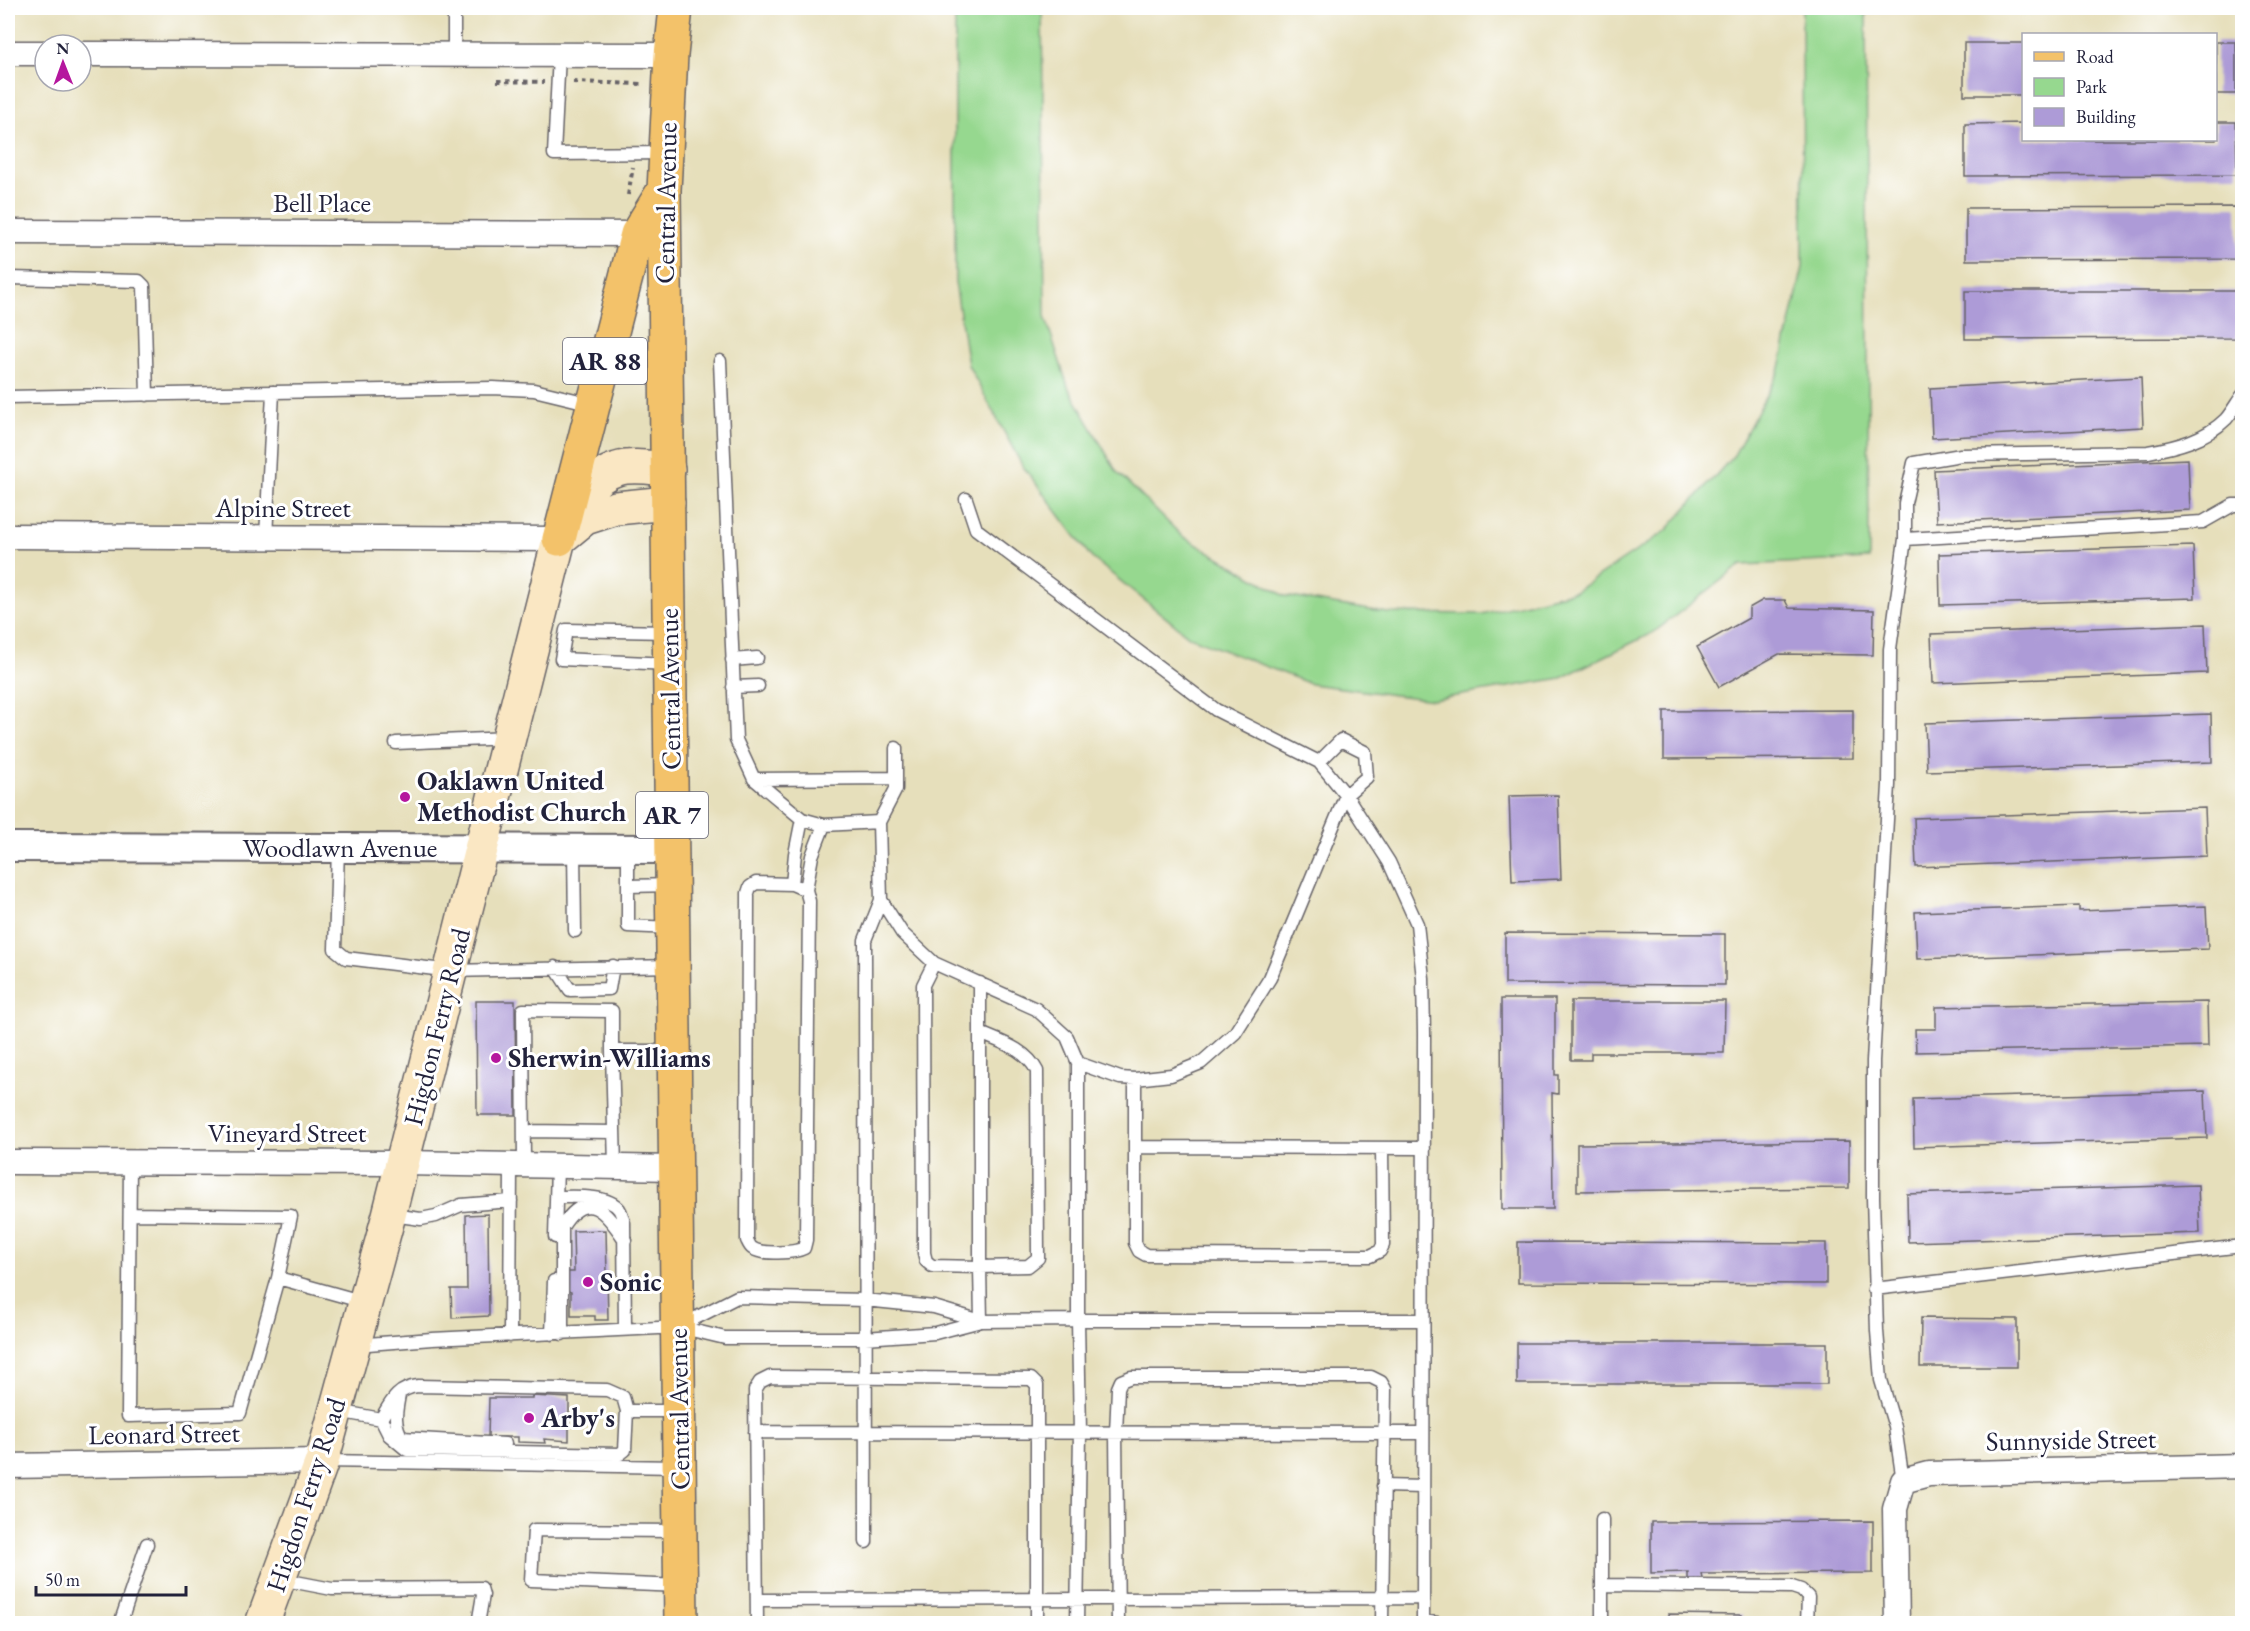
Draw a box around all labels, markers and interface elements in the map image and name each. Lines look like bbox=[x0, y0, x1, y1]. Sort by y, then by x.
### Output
north arrow bbox=[33, 33, 93, 93]
legend bbox=[2022, 33, 2217, 141]
text: N bbox=[56, 38, 69, 59]
text: Road bbox=[2076, 45, 2115, 68]
text: Park bbox=[2076, 75, 2107, 98]
text: Building bbox=[2076, 105, 2136, 128]
street label: Central Avenue bbox=[647, 122, 684, 284]
street label: Bell Place bbox=[273, 185, 371, 220]
road number: AR 88 bbox=[563, 338, 647, 384]
street label: Alpine Street bbox=[214, 490, 351, 525]
street label: Central Avenue bbox=[651, 608, 688, 770]
place label: Oaklawn United Methodist Church bbox=[417, 763, 626, 829]
marker: Oaklawn United Methodist Church bbox=[398, 790, 412, 804]
road number: AR 7 bbox=[636, 792, 708, 838]
street label: Woodlawn Avenue bbox=[243, 830, 437, 865]
street label: Higdon Ferry Road bbox=[395, 924, 478, 1129]
place label: Sherwin-Williams bbox=[508, 1040, 711, 1075]
marker: Sherwin-Williams bbox=[489, 1051, 503, 1065]
street label: Vineyard Street bbox=[208, 1115, 367, 1150]
place label: Sonic bbox=[600, 1264, 662, 1299]
marker: Sonic bbox=[581, 1275, 595, 1289]
street label: Central Avenue bbox=[660, 1328, 697, 1490]
street label: Higdon Ferry Road bbox=[258, 1393, 354, 1596]
place label: Arby's bbox=[540, 1400, 615, 1435]
marker: Arby's bbox=[522, 1411, 536, 1425]
street label: Leonard Street bbox=[88, 1415, 241, 1452]
street label: Sunnyside Street bbox=[1986, 1421, 2157, 1458]
scale bar bbox=[36, 1559, 186, 1597]
text: 50 m bbox=[45, 1568, 80, 1591]

